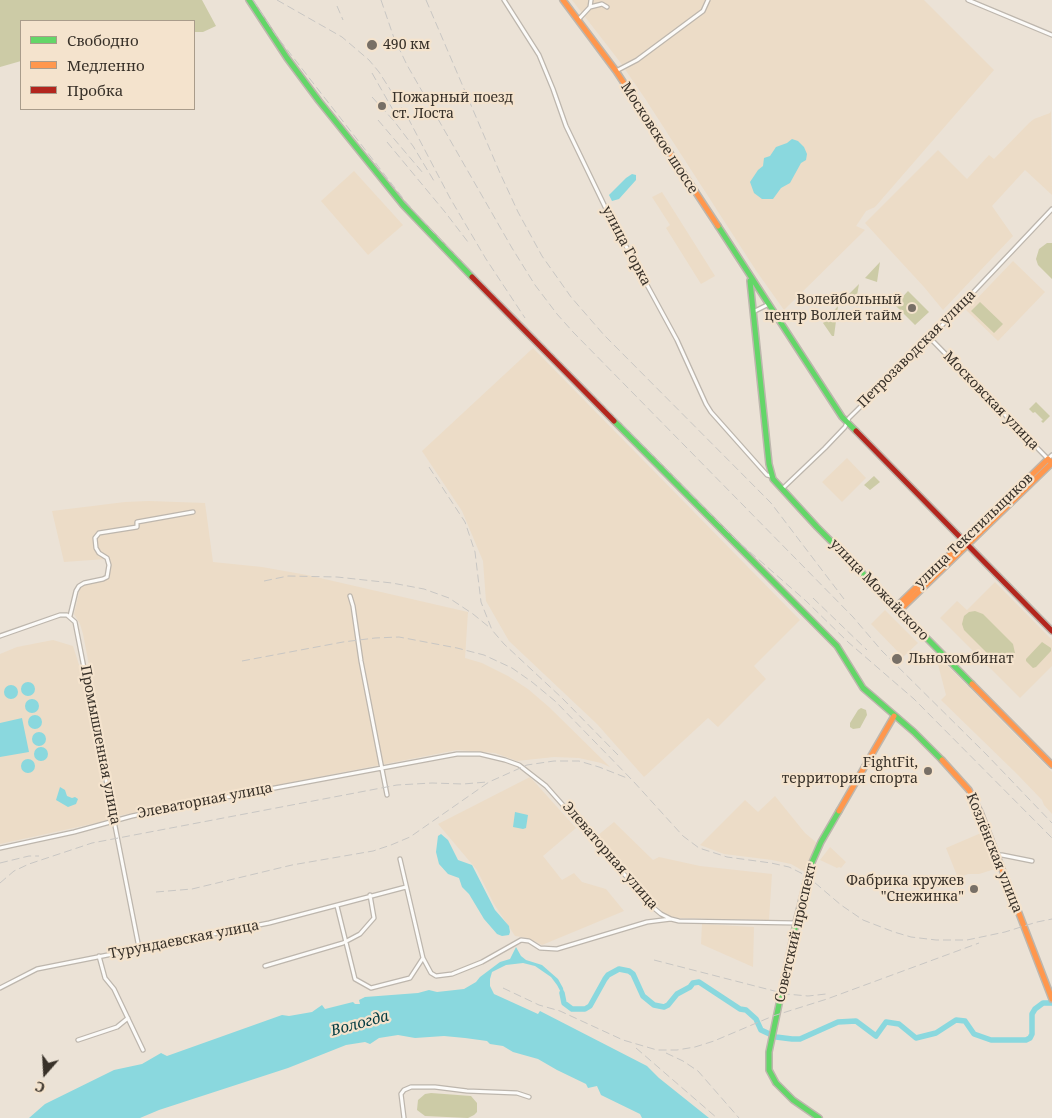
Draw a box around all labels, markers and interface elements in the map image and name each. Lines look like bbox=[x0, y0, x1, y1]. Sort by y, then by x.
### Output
legend bbox=[20, 20, 195, 110]
text: Свободно bbox=[67, 30, 139, 50]
place label: 490 км bbox=[383, 37, 430, 53]
marker: 490 км bbox=[365, 38, 379, 52]
text: Медленно bbox=[67, 55, 145, 75]
street label: Московское шоссе bbox=[617, 79, 701, 197]
text: Пробка bbox=[67, 80, 123, 100]
place label: Пожарный поезд ст. Лоста bbox=[392, 90, 513, 122]
marker: Пожарный поезд ст. Лоста bbox=[376, 100, 388, 112]
street label: улица Горка bbox=[598, 203, 654, 289]
street label: Петрозаводская улица bbox=[854, 286, 980, 412]
place label: Волейбольный центр Воллей тайм bbox=[765, 292, 902, 324]
marker: Волейбольный центр Воллей тайм bbox=[906, 302, 918, 314]
street label: Московская улица bbox=[940, 348, 1042, 454]
street label: улица Текстильщиков bbox=[911, 470, 1037, 592]
street label: улица Можайского bbox=[826, 536, 932, 644]
place label: Льнокомбинат bbox=[908, 651, 1014, 667]
marker: Льнокомбинат bbox=[890, 652, 904, 666]
street label: Промышленная улица bbox=[76, 664, 124, 826]
place label: FightFit, территория спорта bbox=[782, 755, 918, 788]
marker: FightFit, территория спорта bbox=[922, 765, 934, 777]
street label: Элеваторная улица bbox=[136, 780, 274, 822]
street label: Козлёнская улица bbox=[962, 790, 1026, 916]
street label: Элеваторная улица bbox=[559, 799, 661, 913]
street label: Советский проспект bbox=[772, 862, 820, 1004]
place label: Фабрика кружев "Снежинка" bbox=[846, 873, 964, 906]
marker: Фабрика кружев "Снежинка" bbox=[968, 883, 980, 895]
street label: Турундаевская улица bbox=[107, 917, 261, 963]
water label: Вологда bbox=[329, 1008, 391, 1040]
north arrow bbox=[20, 1048, 70, 1098]
text: С bbox=[33, 1077, 47, 1098]

